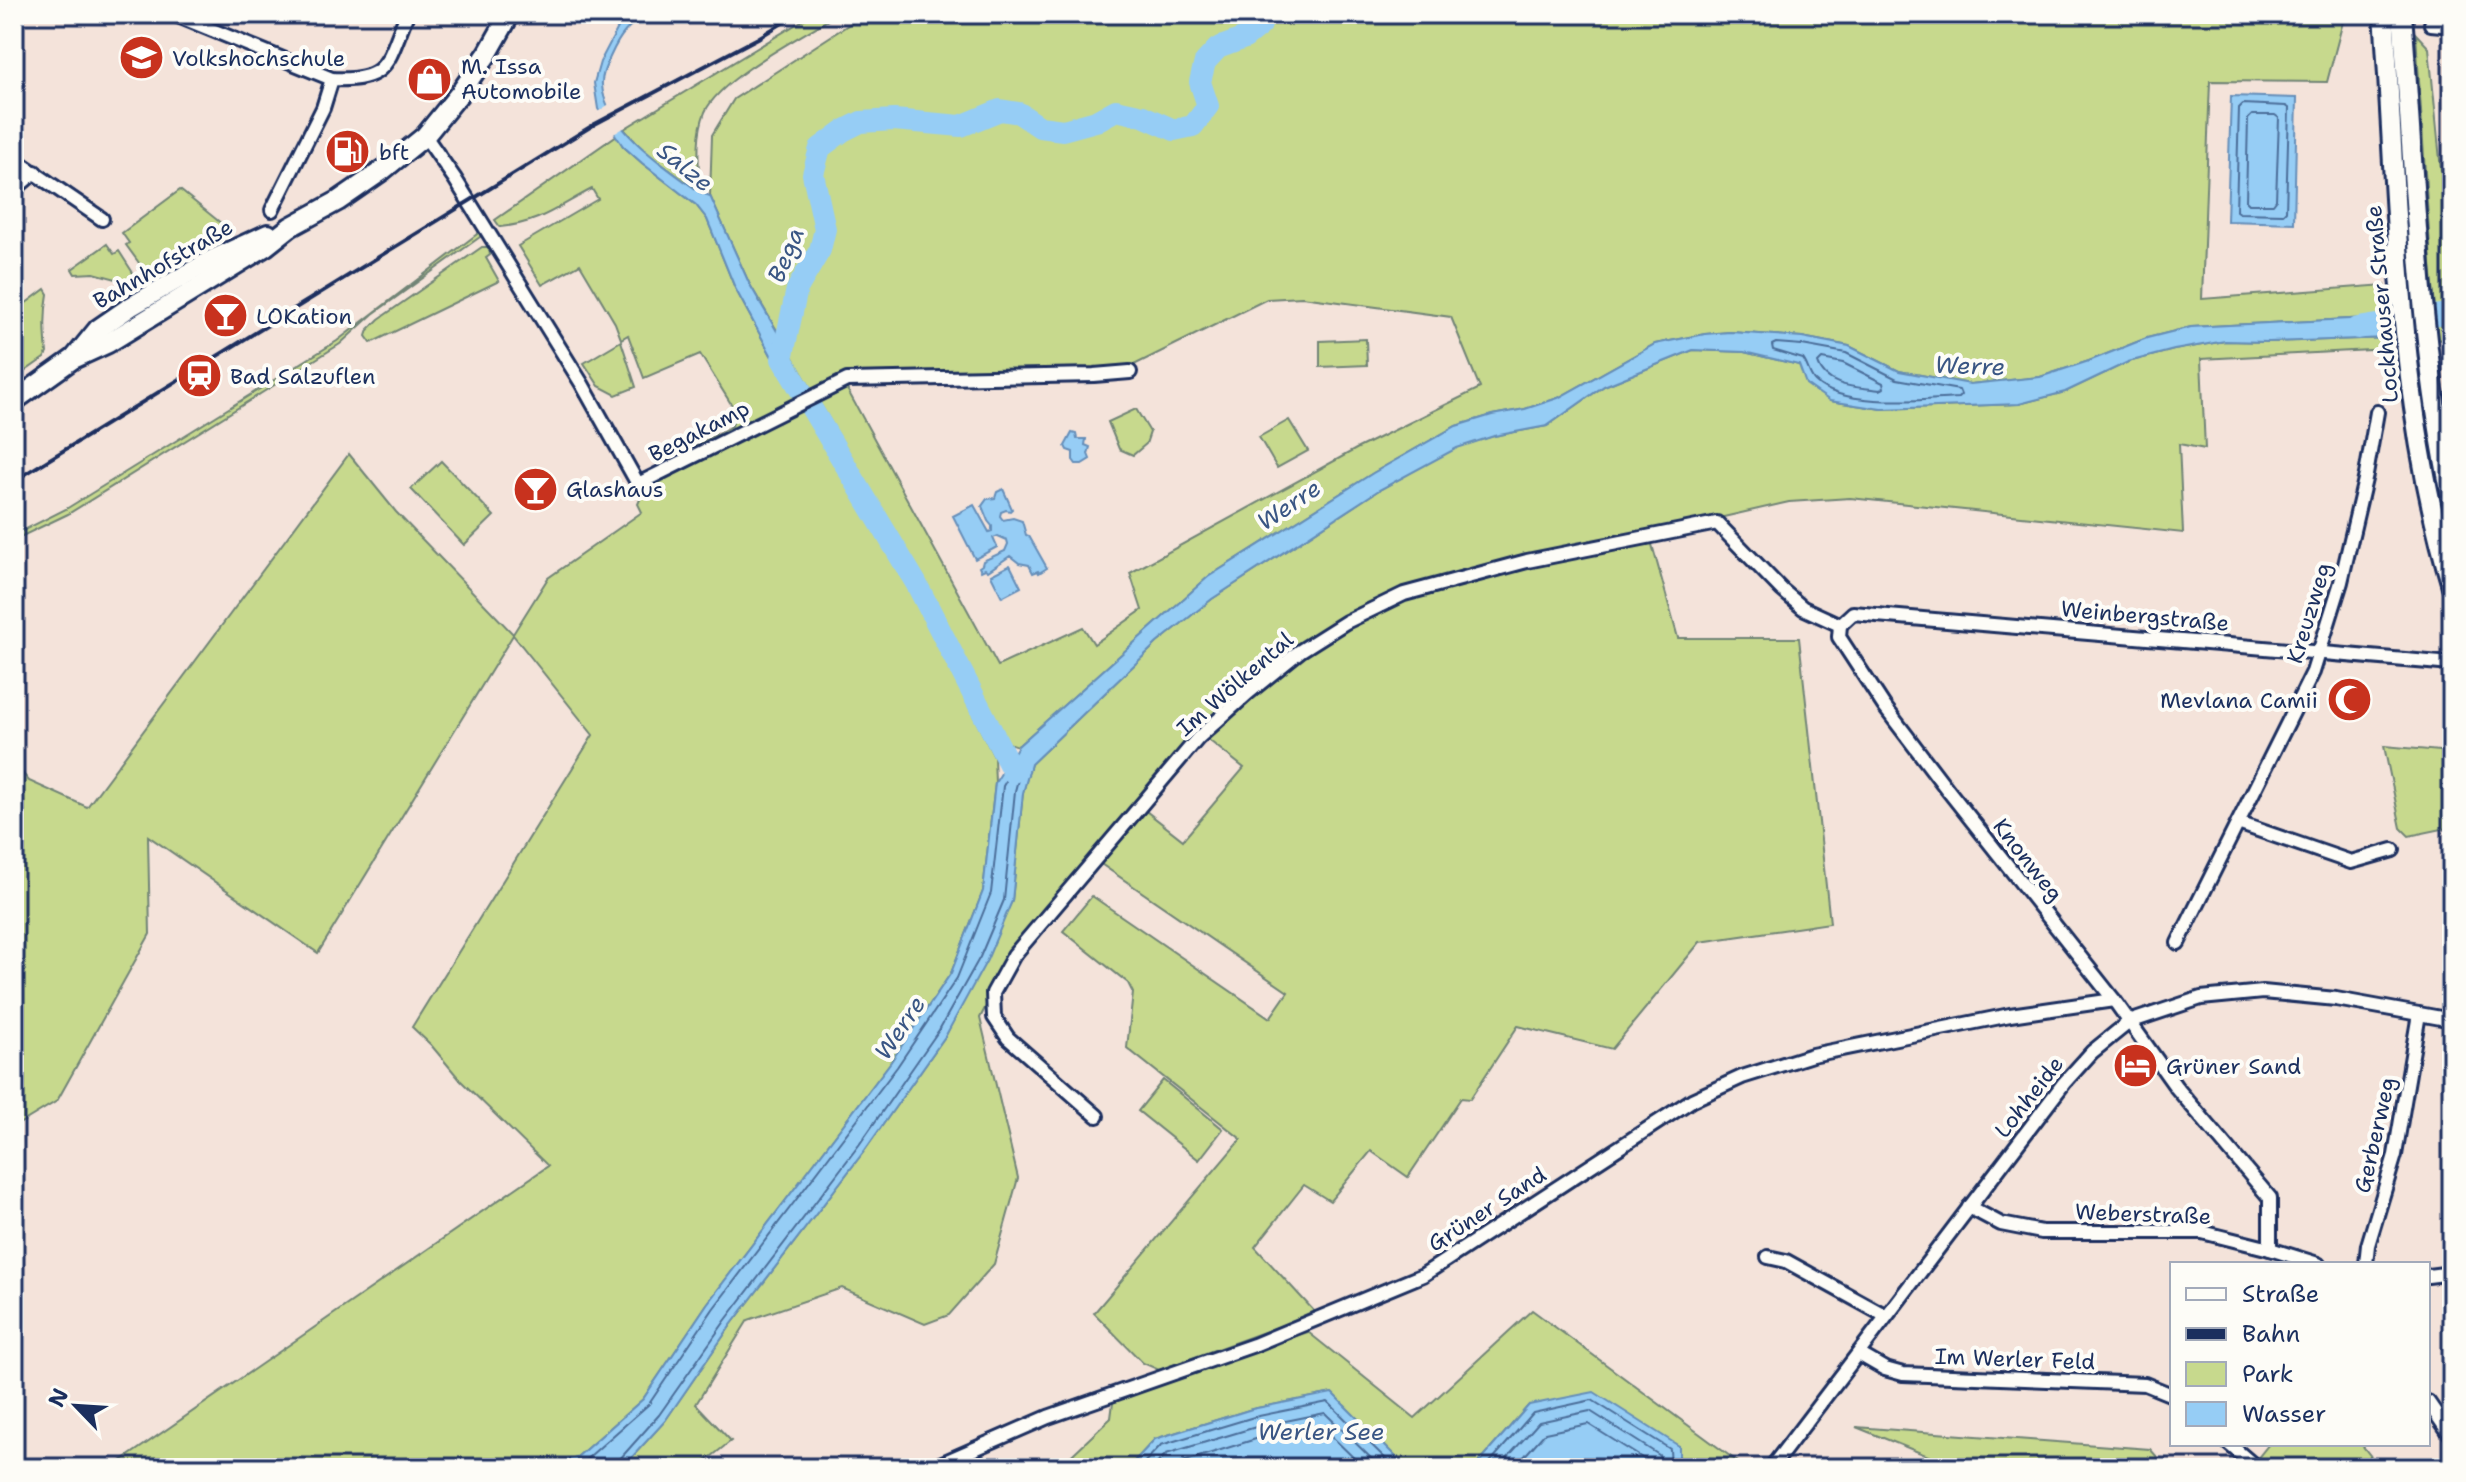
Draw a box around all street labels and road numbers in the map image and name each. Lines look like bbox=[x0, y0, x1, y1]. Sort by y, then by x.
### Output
street label: Lockhauser Straße bbox=[2359, 204, 2405, 404]
street label: Bahnhofstraße bbox=[88, 212, 238, 316]
street label: Begakamp bbox=[644, 393, 754, 469]
street label: Kreuzweg bbox=[2280, 559, 2338, 667]
street label: Weinbergstraße bbox=[2060, 594, 2230, 638]
street label: Im Wölkental bbox=[1171, 625, 1300, 743]
street label: Knonweg bbox=[1986, 812, 2070, 908]
street label: Lohheide bbox=[1988, 1050, 2070, 1144]
street label: Gerberweg bbox=[2348, 1074, 2402, 1196]
street label: Grüner Sand bbox=[1422, 1160, 1552, 1258]
street label: Weberstraße bbox=[2074, 1197, 2212, 1231]
street label: Im Werler Feld bbox=[1934, 1342, 2096, 1376]

